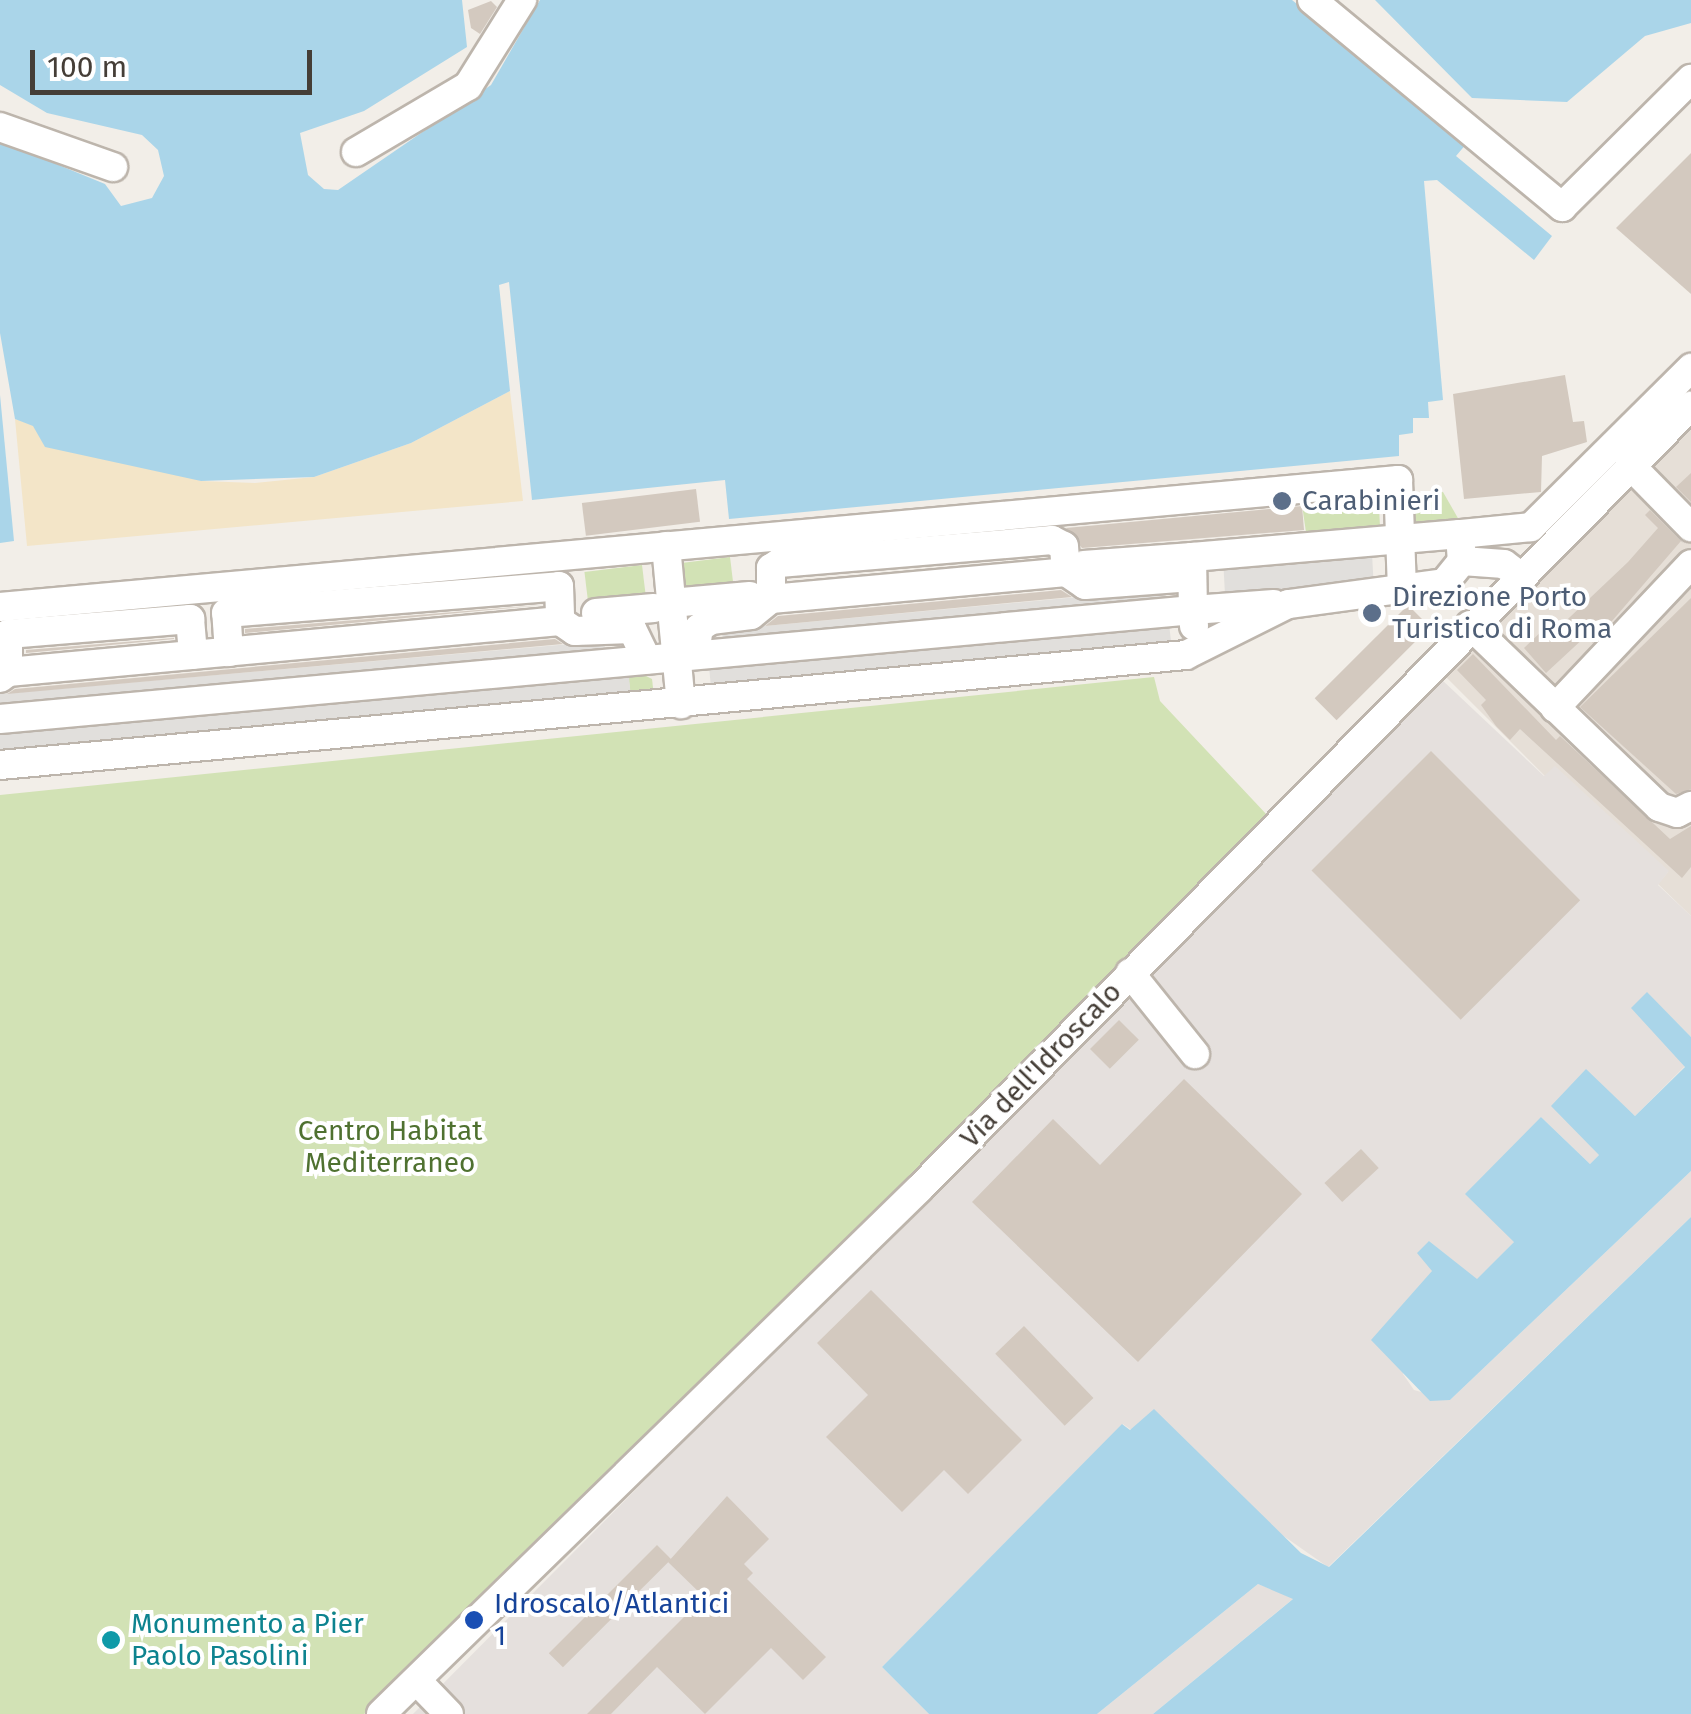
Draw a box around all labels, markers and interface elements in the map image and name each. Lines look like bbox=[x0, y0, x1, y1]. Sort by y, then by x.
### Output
scale bar bbox=[35, 30, 318, 92]
text: 100 m bbox=[47, 49, 127, 85]
place label: Carabinieri bbox=[1302, 484, 1440, 518]
marker: Carabinieri bbox=[1271, 490, 1293, 512]
place label: Direzione Porto Turistico di Roma bbox=[1392, 580, 1612, 646]
marker: Direzione Porto Turistico di Roma bbox=[1361, 602, 1383, 624]
street label: Via dell'Idroscalo bbox=[954, 975, 1128, 1155]
park label: Centro Habitat Mediterraneo bbox=[298, 1114, 482, 1180]
place label: Idroscalo/Atlantici 1 bbox=[494, 1587, 729, 1653]
place label: Monumento a Pier Paolo Pasolini bbox=[131, 1607, 364, 1673]
marker: Idroscalo/Atlantici 1 bbox=[463, 1609, 485, 1631]
marker: Monumento a Pier Paolo Pasolini bbox=[100, 1629, 122, 1651]

